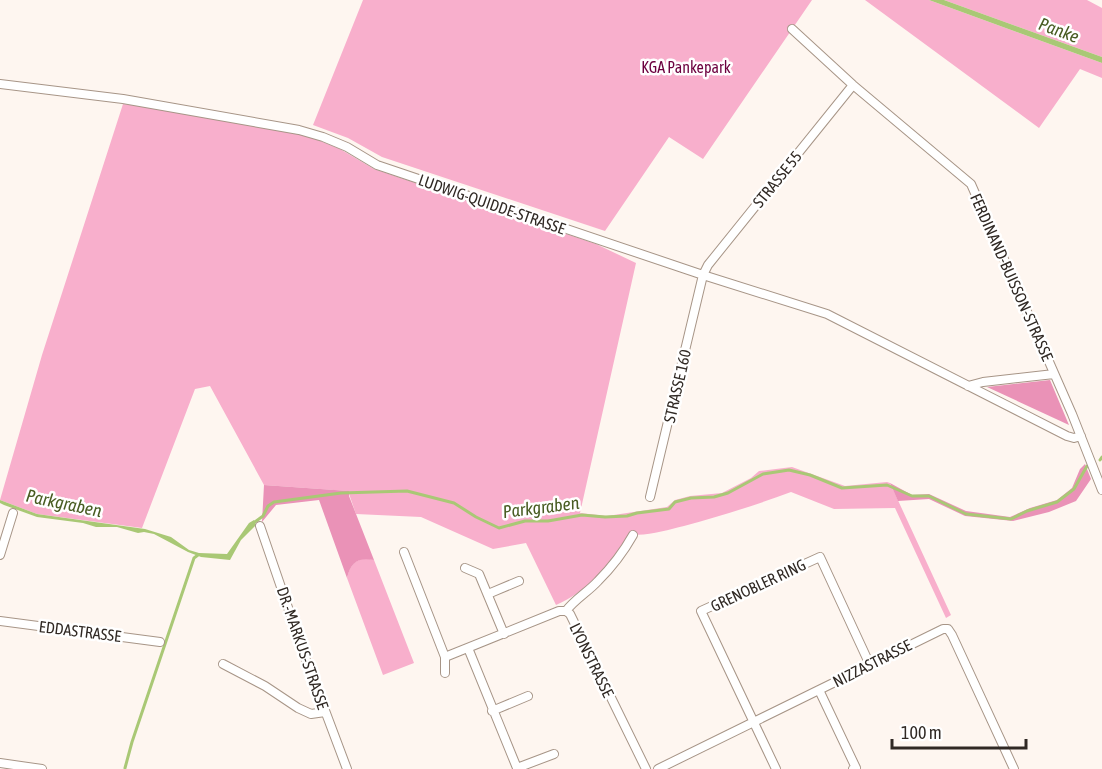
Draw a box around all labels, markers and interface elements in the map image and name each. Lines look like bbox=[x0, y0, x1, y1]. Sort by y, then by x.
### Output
water label: Panke bbox=[1036, 13, 1082, 47]
park label: KGA Pankepark bbox=[641, 58, 731, 77]
street label: STRASSE 55 bbox=[749, 147, 805, 211]
street label: LUDWIG-QUIDDE-STRASSE bbox=[416, 170, 568, 238]
street label: FERDINAND-BUISSON-STRASSE bbox=[967, 191, 1057, 364]
street label: STRASSE 160 bbox=[660, 348, 694, 424]
water label: Parkgraben bbox=[24, 485, 104, 521]
water label: Parkgraben bbox=[502, 492, 581, 522]
street label: GRENOBLER RING bbox=[708, 555, 808, 615]
street label: DR.-MARKUS-STRASSE bbox=[274, 584, 332, 712]
street label: EDDASTRASSE bbox=[38, 617, 122, 645]
street label: LYONSTRASSE bbox=[566, 620, 618, 700]
street label: NIZZASTRASSE bbox=[830, 635, 914, 690]
scale bar bbox=[892, 712, 1026, 750]
text: 100 m bbox=[901, 722, 942, 743]

